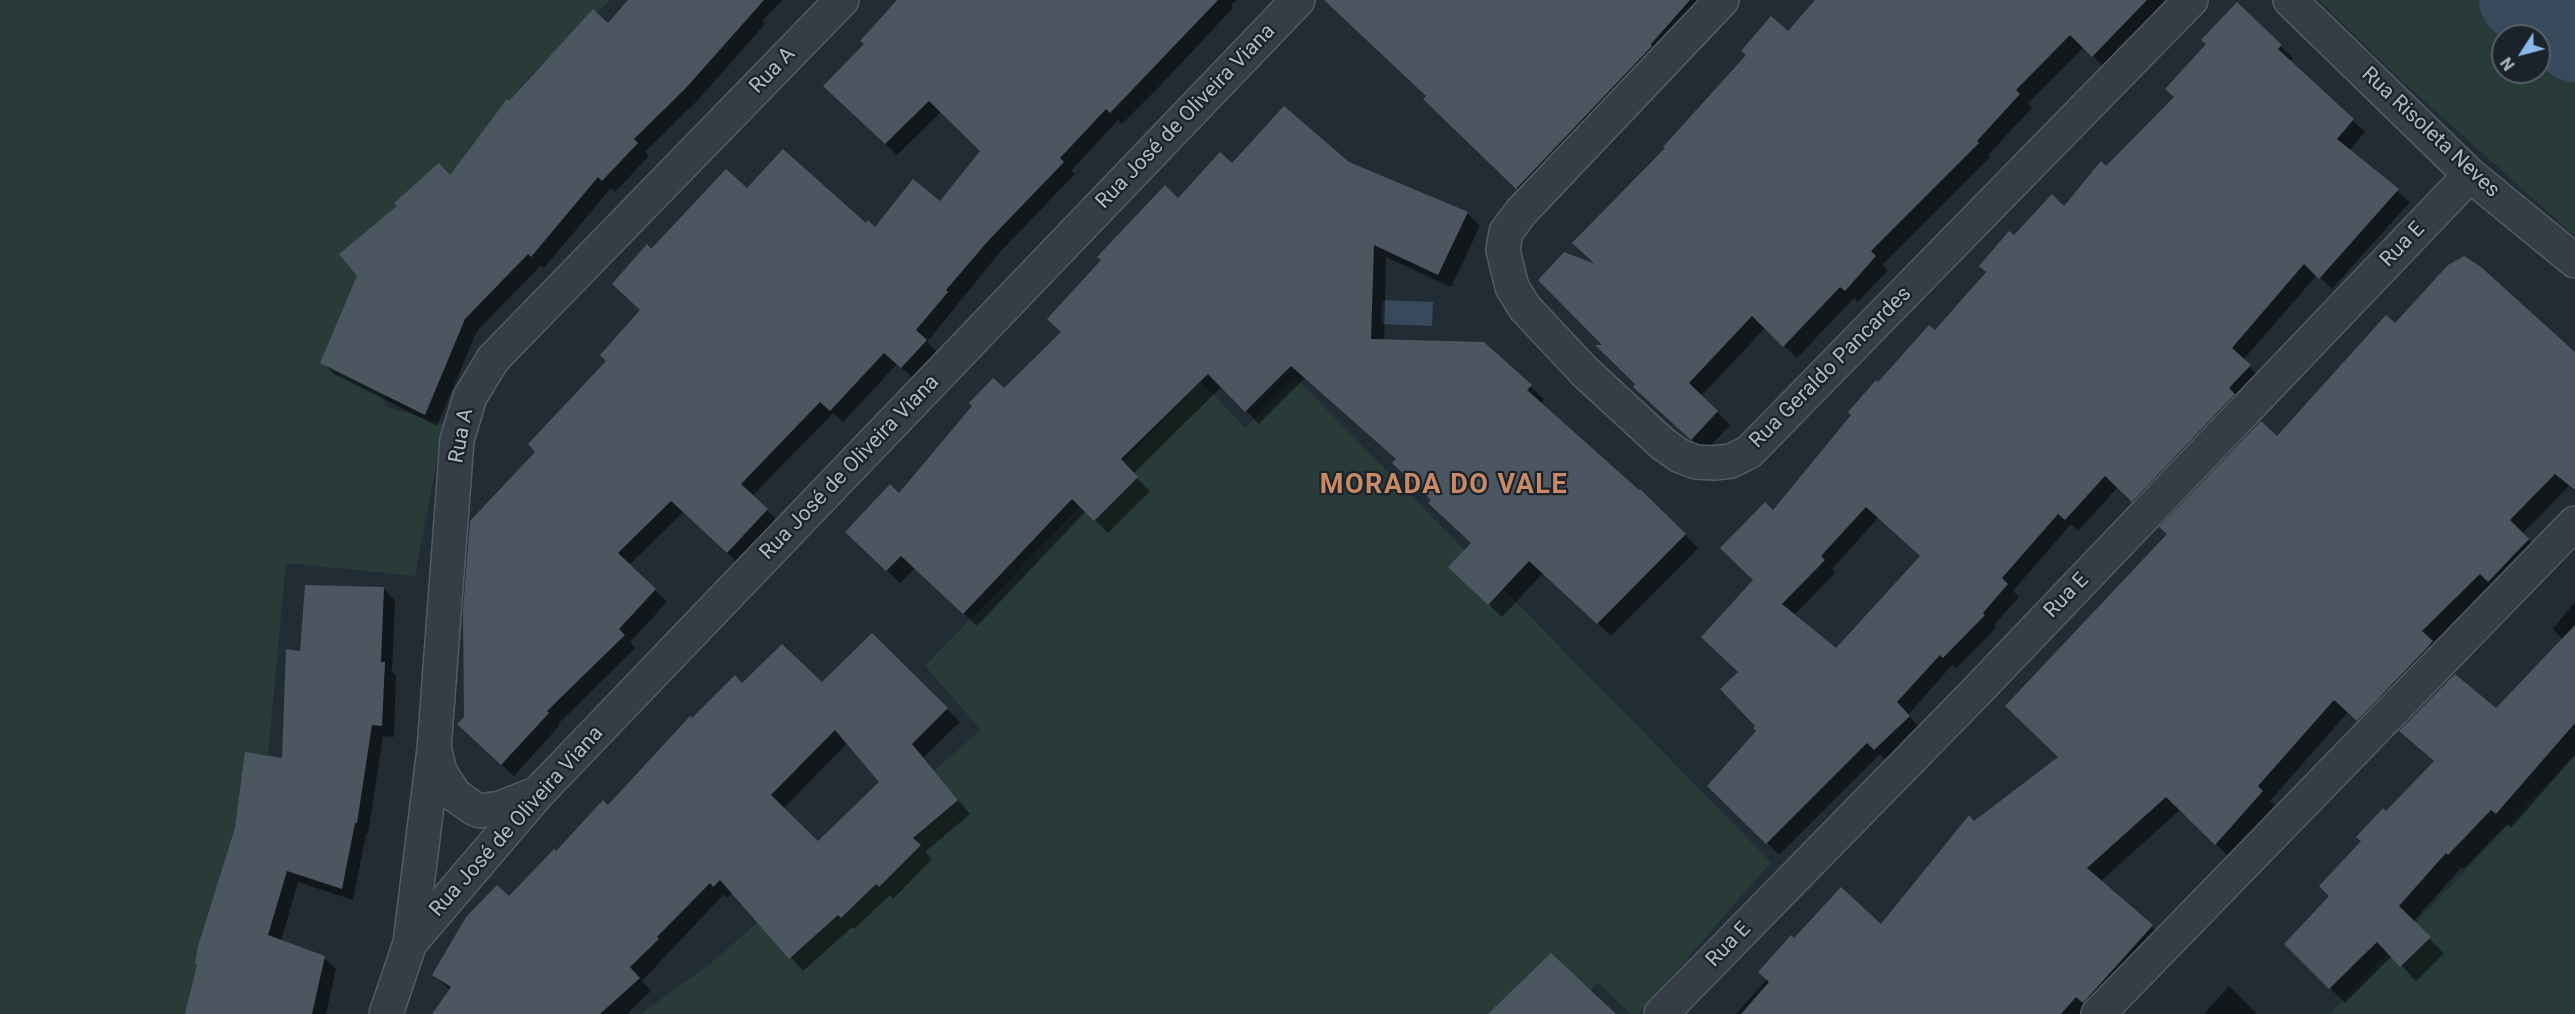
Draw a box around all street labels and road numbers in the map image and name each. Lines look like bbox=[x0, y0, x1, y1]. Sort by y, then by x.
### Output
street label: Rua José de Oliveira Viana bbox=[1091, 19, 1281, 215]
street label: Rua A bbox=[745, 43, 801, 99]
street label: Rua Risoleta Neves bbox=[2356, 62, 2504, 204]
street label: Rua E bbox=[2375, 217, 2431, 273]
street label: Rua Geraldo Pancardes bbox=[1745, 282, 1917, 454]
street label: Rua José de Oliveira Viana bbox=[755, 370, 945, 566]
street label: Rua A bbox=[444, 407, 480, 465]
street label: Rua E bbox=[2039, 568, 2095, 624]
street label: Rua José de Oliveira Viana bbox=[425, 722, 609, 922]
street label: Rua E bbox=[1701, 917, 1757, 973]

